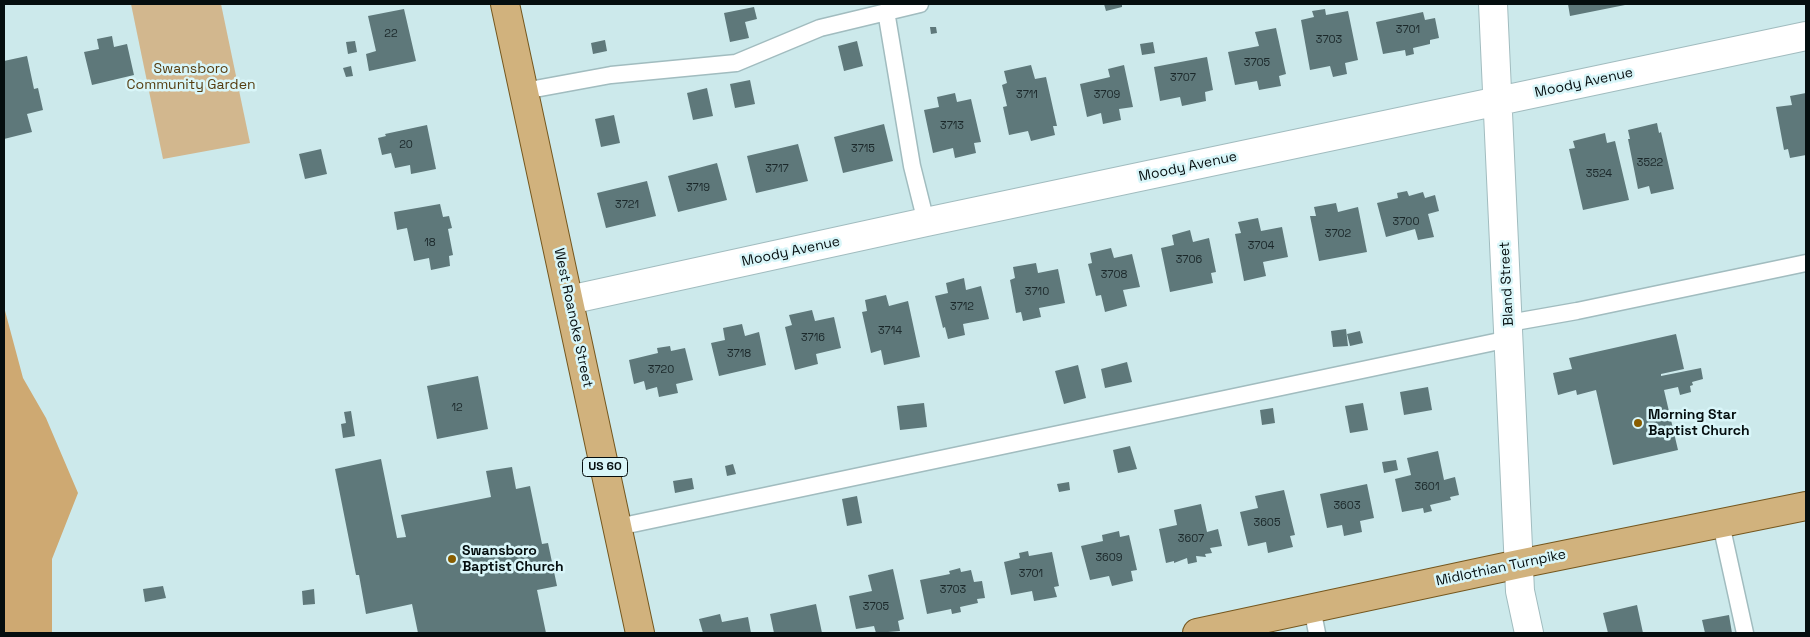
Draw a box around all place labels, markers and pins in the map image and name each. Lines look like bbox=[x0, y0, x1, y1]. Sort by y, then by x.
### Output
place label: Morning Star Baptist Church bbox=[1648, 407, 1750, 440]
marker: Morning Star Baptist Church bbox=[1632, 417, 1644, 429]
place label: Swansboro Baptist Church bbox=[462, 543, 564, 576]
marker: Swansboro Baptist Church bbox=[446, 553, 458, 565]

